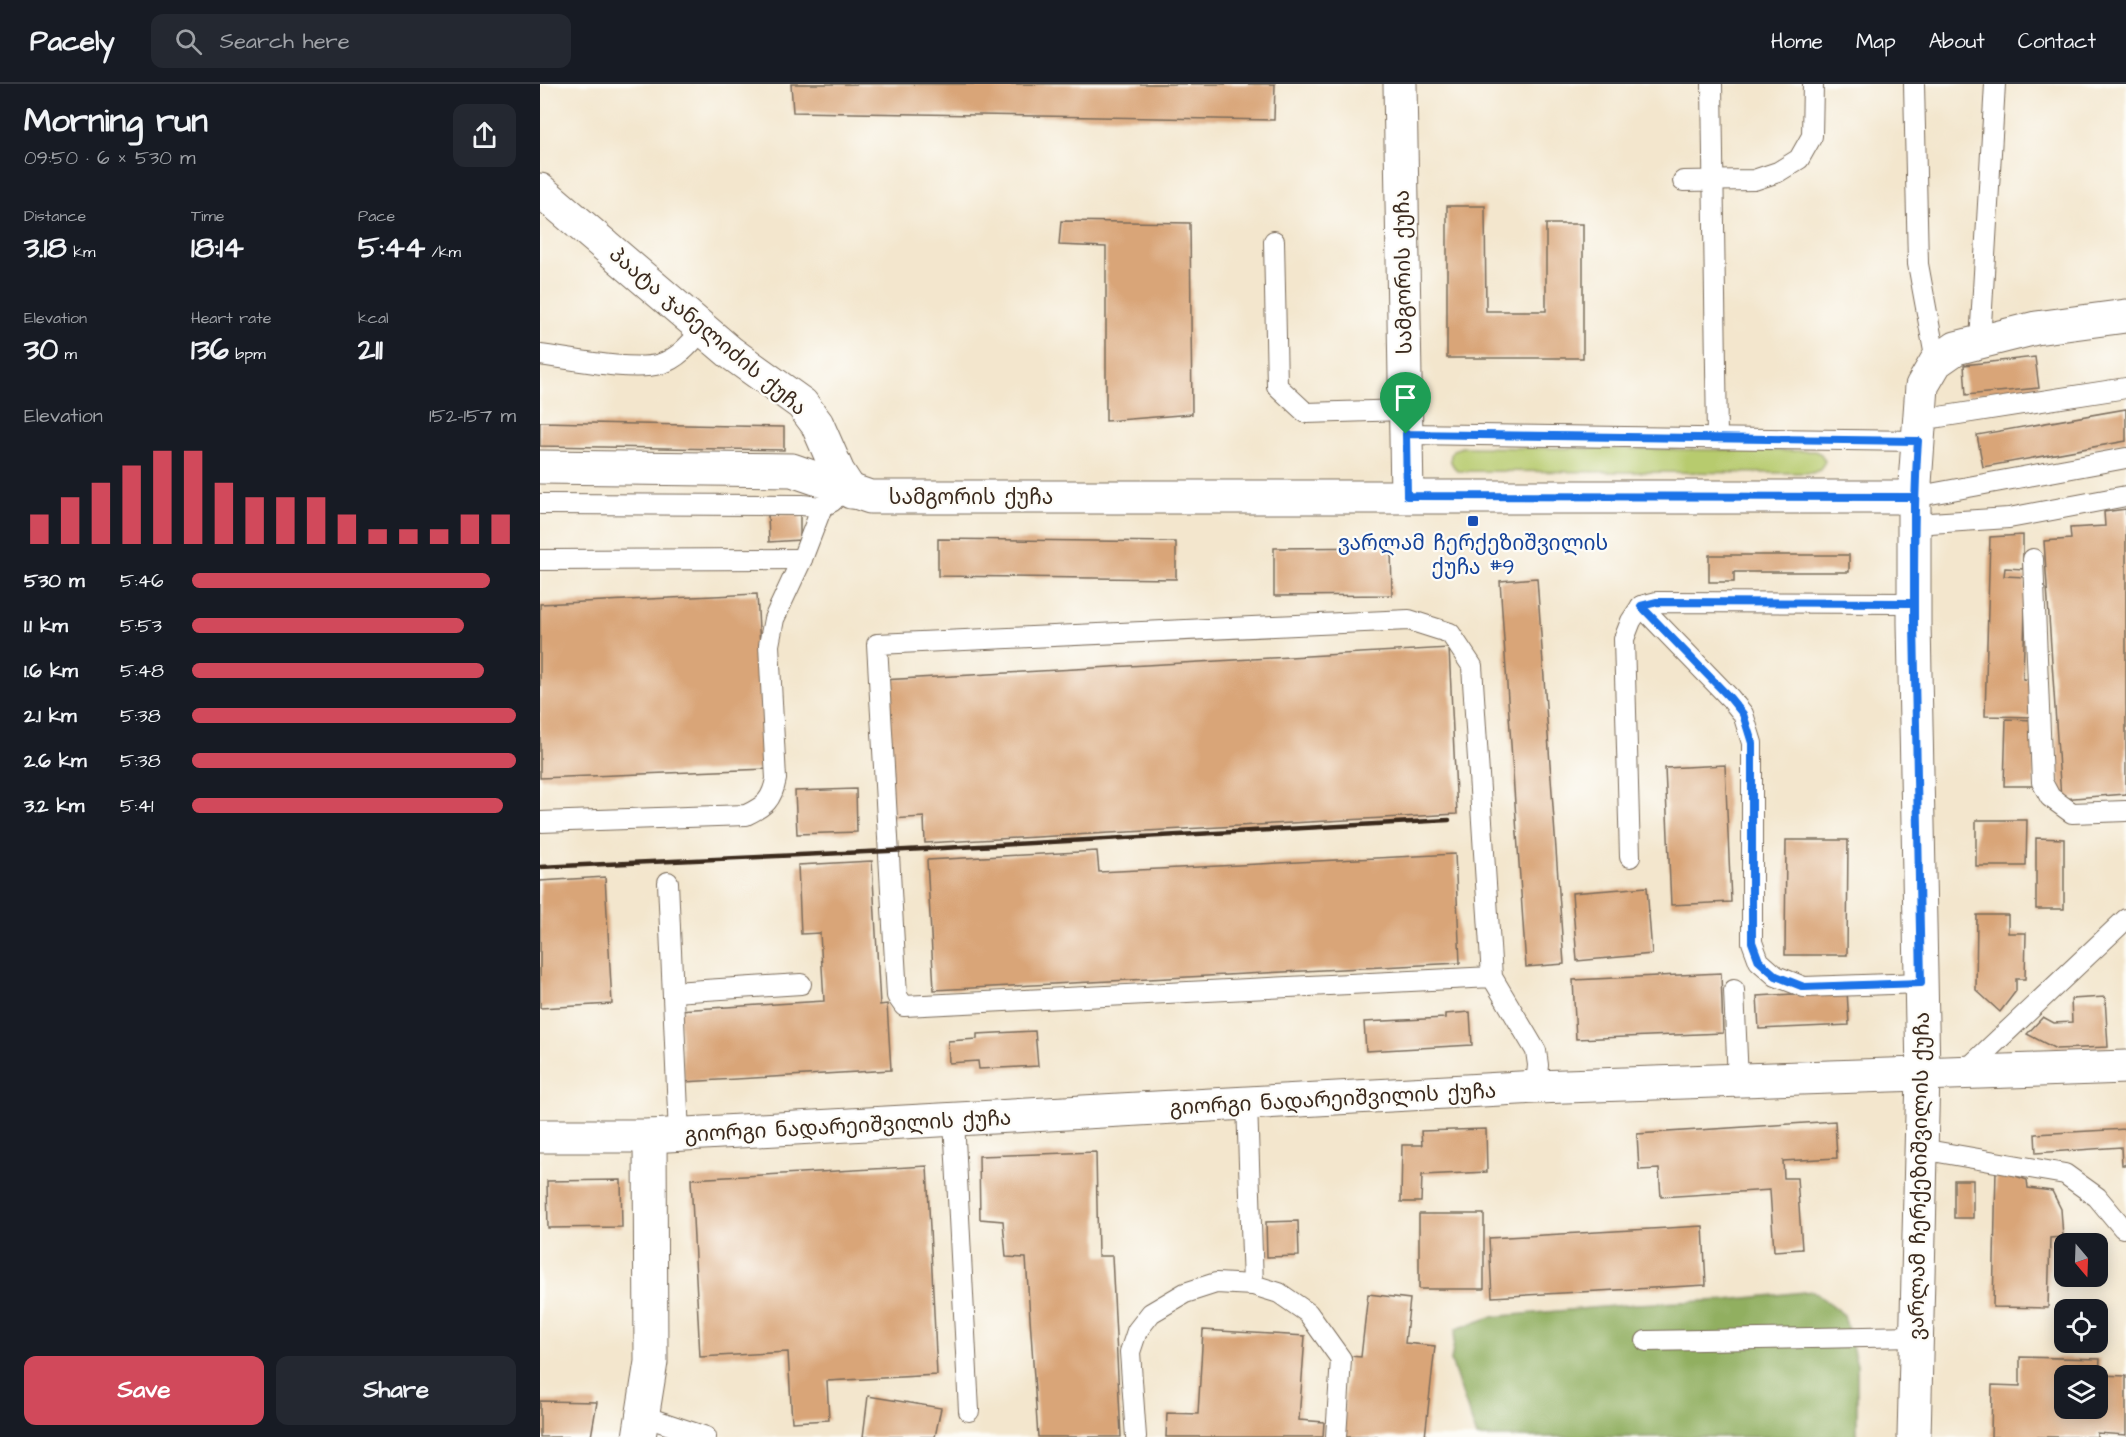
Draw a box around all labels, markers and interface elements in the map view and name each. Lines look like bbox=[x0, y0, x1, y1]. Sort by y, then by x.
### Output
search box bbox=[151, 14, 571, 68]
text: Pacely bbox=[30, 22, 115, 61]
icon: search bbox=[172, 25, 205, 58]
text: Search here bbox=[220, 26, 350, 57]
text: Home bbox=[1771, 27, 1823, 56]
text: Map bbox=[1856, 27, 1896, 56]
text: About bbox=[1929, 27, 1985, 56]
text: Contact bbox=[2018, 27, 2096, 56]
text: Morning run bbox=[24, 98, 208, 144]
button: share bbox=[453, 104, 516, 167]
text: 09:50 · 6 × 530 m bbox=[24, 144, 195, 172]
street label: სამგორის ქუჩა bbox=[1388, 189, 1419, 355]
text: Distance bbox=[24, 205, 86, 227]
text: Time bbox=[191, 205, 225, 227]
text: Pace bbox=[358, 205, 395, 227]
text: 3.18 bbox=[24, 227, 67, 269]
text: 18:14 bbox=[191, 227, 244, 269]
text: 5:44 bbox=[358, 227, 425, 269]
street label: პაატა ჯანელიძის ქუჩა bbox=[603, 240, 813, 423]
text: km bbox=[67, 241, 95, 263]
text: /km bbox=[425, 241, 461, 263]
text: Elevation bbox=[24, 307, 87, 329]
text: Heart rate bbox=[191, 307, 271, 329]
text: kcal bbox=[358, 307, 389, 329]
text: 30 bbox=[24, 329, 58, 371]
text: 136 bbox=[191, 329, 229, 371]
text: 211 bbox=[358, 329, 383, 371]
text: m bbox=[58, 343, 77, 365]
text: bpm bbox=[229, 343, 266, 365]
pin bbox=[1380, 372, 1431, 434]
icon: arrive bbox=[1389, 381, 1422, 414]
text: Elevation bbox=[24, 402, 103, 430]
text: 152–157 m bbox=[429, 402, 516, 430]
street label: სამგორის ქუჩა bbox=[889, 483, 1053, 512]
marker: ვარლამ ჩერქეზიშვილის ქუჩა #9 bbox=[1466, 514, 1480, 528]
place label: ვარლამ ჩერქეზიშვილის ქუჩა #9 bbox=[1338, 529, 1608, 582]
text: 530 m bbox=[24, 567, 85, 595]
text: 5:46 bbox=[120, 567, 164, 595]
text: 1.1 km bbox=[24, 612, 68, 640]
text: 5:53 bbox=[120, 612, 162, 640]
text: 1.6 km bbox=[24, 657, 78, 685]
text: 5:48 bbox=[120, 657, 164, 685]
text: 2.1 km bbox=[24, 702, 77, 730]
text: 5:38 bbox=[120, 702, 161, 730]
text: 2.6 km bbox=[24, 747, 87, 775]
text: 5:38 bbox=[120, 747, 161, 775]
text: 3.2 km bbox=[24, 792, 84, 820]
text: 5:41 bbox=[120, 792, 154, 820]
street label: ვარლამ ჩერქეზიშვილის ქუჩა bbox=[1902, 1012, 1937, 1340]
street label: გიორგი ნადარეიშვილის ქუჩა bbox=[1169, 1076, 1497, 1123]
street label: გიორგი ნადარეიშვილის ქუჩა bbox=[684, 1103, 1012, 1150]
north arrow bbox=[2054, 1233, 2108, 1287]
map controls bbox=[2054, 1233, 2108, 1419]
button: locate bbox=[2054, 1299, 2108, 1353]
button: Save bbox=[24, 1356, 264, 1425]
button: Share bbox=[276, 1356, 516, 1425]
button: layers bbox=[2054, 1365, 2108, 1419]

